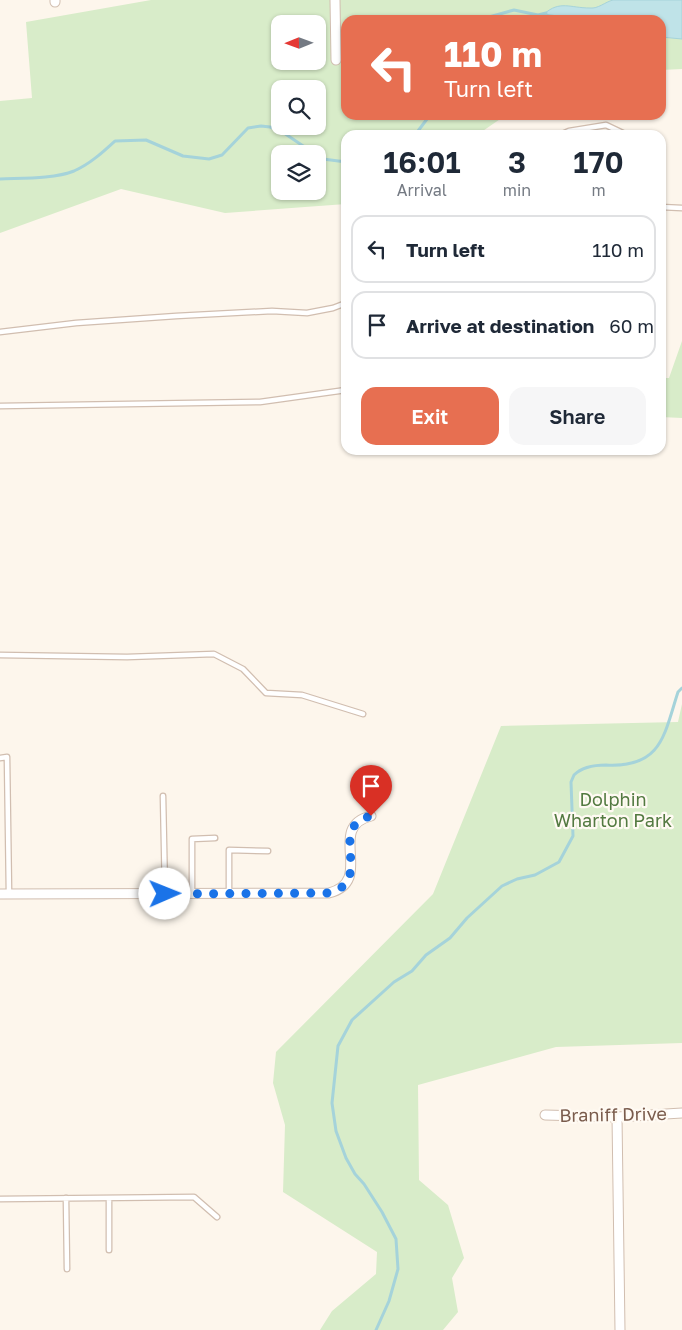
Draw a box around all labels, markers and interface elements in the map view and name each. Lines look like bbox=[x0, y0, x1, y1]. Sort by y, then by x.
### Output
north arrow bbox=[271, 15, 326, 70]
map controls bbox=[271, 15, 326, 200]
text: 110 m bbox=[444, 33, 542, 75]
icon: left bbox=[361, 35, 426, 100]
text: Turn left bbox=[444, 75, 533, 102]
button: search bbox=[271, 80, 326, 135]
text: 16:01 bbox=[383, 144, 461, 180]
text: 3 bbox=[508, 144, 526, 180]
text: 170 bbox=[573, 144, 624, 180]
button: layers bbox=[271, 145, 326, 200]
text: Arrival bbox=[397, 180, 447, 200]
text: min bbox=[503, 180, 531, 200]
text: m bbox=[591, 180, 606, 200]
icon: left bbox=[363, 235, 391, 263]
text: Turn left bbox=[406, 238, 485, 261]
text: 110 m bbox=[592, 238, 644, 261]
icon: arrive bbox=[363, 311, 391, 339]
text: Arrive at destination bbox=[406, 314, 594, 337]
text: 60 m bbox=[609, 314, 654, 337]
button: Exit bbox=[361, 387, 499, 445]
button: Share bbox=[509, 387, 646, 445]
pin bbox=[350, 765, 392, 816]
icon: arrive bbox=[357, 772, 385, 800]
park label: Dolphin Wharton Park bbox=[554, 788, 672, 831]
position arrow bbox=[138, 867, 190, 919]
street label: Braniff Drive bbox=[559, 1102, 667, 1126]

